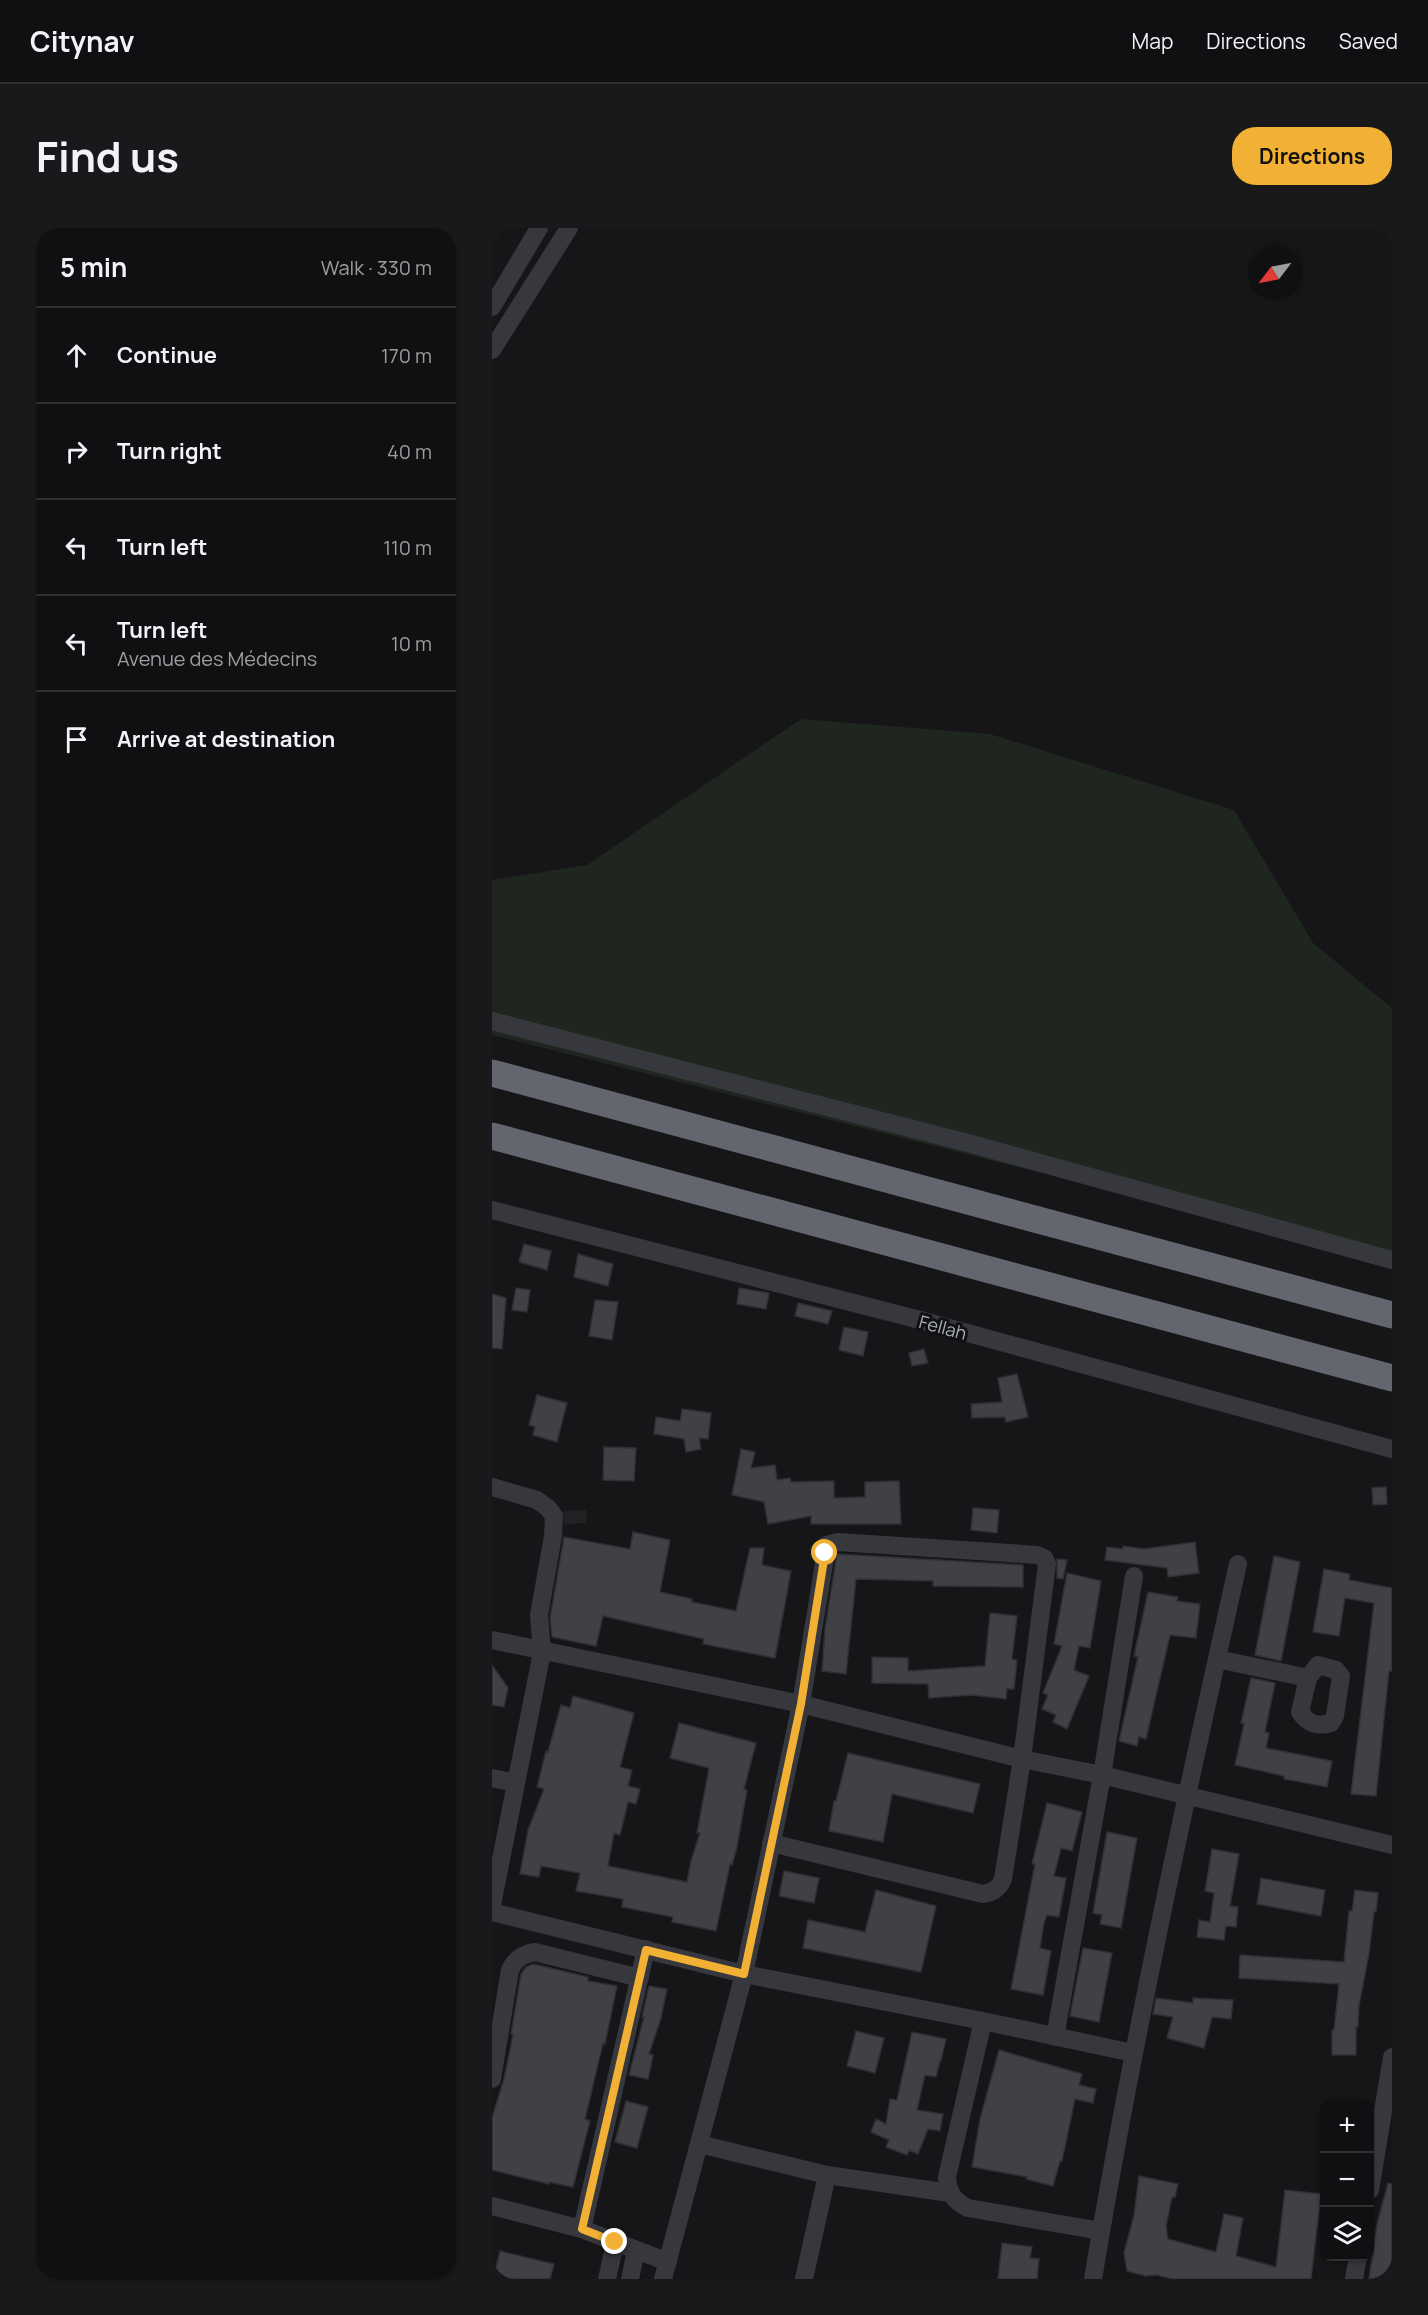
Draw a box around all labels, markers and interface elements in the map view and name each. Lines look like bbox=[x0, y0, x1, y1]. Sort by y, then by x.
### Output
text: Citynav bbox=[30, 22, 134, 60]
text: Map bbox=[1132, 27, 1173, 55]
text: Directions bbox=[1206, 27, 1306, 55]
text: Saved bbox=[1339, 27, 1398, 55]
text: Find us bbox=[36, 127, 179, 185]
button: Directions bbox=[1232, 127, 1392, 185]
north arrow bbox=[1248, 246, 1302, 300]
text: 5 min bbox=[60, 249, 127, 285]
text: Walk · 330 m bbox=[321, 254, 432, 281]
icon: ahead bbox=[60, 339, 93, 372]
text: Continue bbox=[117, 340, 217, 370]
text: 170 m bbox=[381, 342, 432, 369]
icon: right bbox=[60, 435, 93, 468]
text: Turn right bbox=[117, 436, 222, 466]
text: 40 m bbox=[387, 438, 432, 465]
icon: left bbox=[60, 531, 93, 564]
text: Turn left bbox=[117, 532, 207, 562]
text: 110 m bbox=[383, 534, 432, 561]
text: Turn left bbox=[117, 615, 207, 645]
icon: left bbox=[60, 627, 93, 660]
text: 10 m bbox=[391, 630, 432, 657]
text: Avenue des Médecins bbox=[117, 645, 317, 672]
icon: arrive bbox=[60, 723, 93, 756]
text: Arrive at destination bbox=[117, 724, 335, 754]
street label: Fellah bbox=[917, 1309, 969, 1345]
route start bbox=[811, 1539, 837, 1565]
map controls bbox=[1320, 2099, 1374, 2261]
button: + bbox=[1320, 2099, 1374, 2153]
button: − bbox=[1320, 2153, 1374, 2207]
button: layers bbox=[1320, 2207, 1374, 2261]
route end bbox=[601, 2228, 627, 2254]

